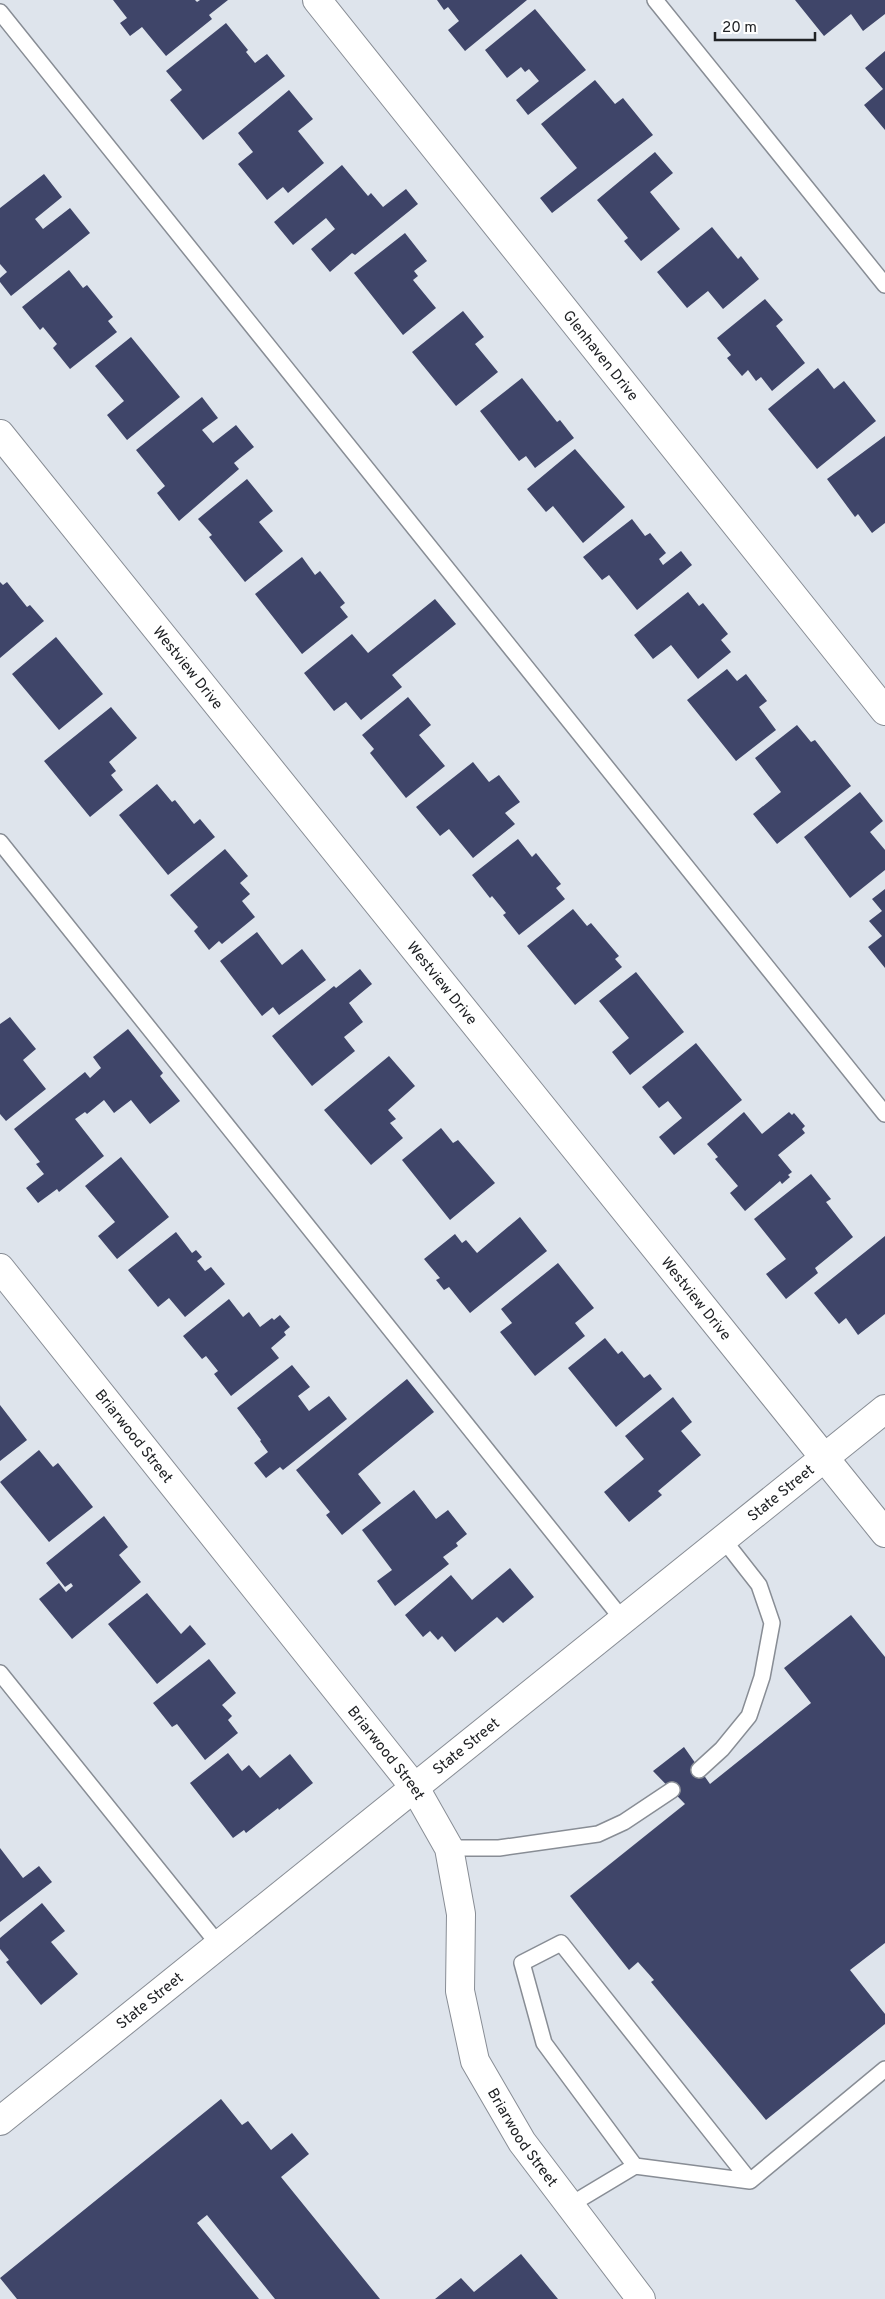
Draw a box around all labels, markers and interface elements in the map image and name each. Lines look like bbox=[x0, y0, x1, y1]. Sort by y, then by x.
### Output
scale bar bbox=[715, 10, 815, 42]
text: 20 m bbox=[722, 19, 757, 38]
street label: Glenhaven Drive bbox=[558, 307, 642, 406]
street label: Westview Drive bbox=[148, 623, 226, 714]
street label: Westview Drive bbox=[402, 938, 480, 1030]
street label: Westview Drive bbox=[656, 1254, 734, 1345]
street label: Briarwood Street bbox=[90, 1386, 176, 1488]
street label: State Street bbox=[744, 1461, 819, 1527]
street label: Briarwood Street bbox=[342, 1703, 428, 1804]
street label: State Street bbox=[430, 1715, 504, 1780]
street label: State Street bbox=[113, 1969, 188, 2034]
street label: Briarwood Street bbox=[482, 2085, 561, 2191]

